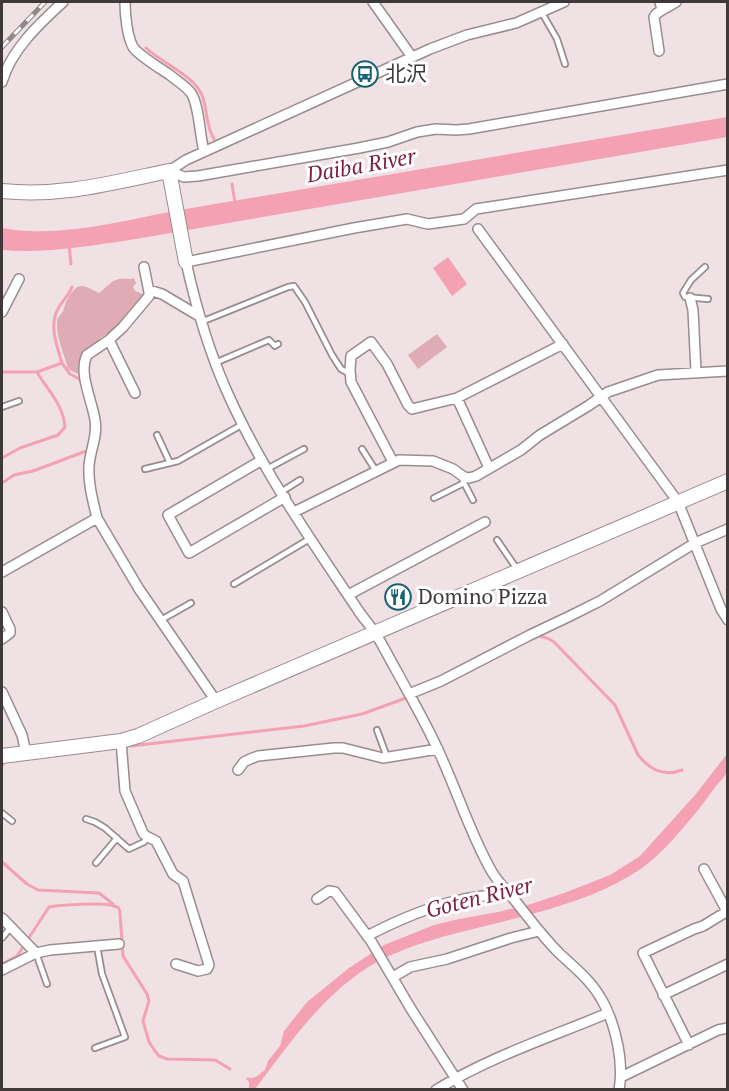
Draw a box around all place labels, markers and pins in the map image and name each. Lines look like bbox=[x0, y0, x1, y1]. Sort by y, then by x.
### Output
bus stop icon: 北沢 bbox=[350, 59, 380, 89]
place label: 北沢 bbox=[385, 59, 427, 87]
restaurant icon: Domino Pizza bbox=[383, 582, 413, 612]
place label: Domino Pizza bbox=[418, 582, 548, 610]

